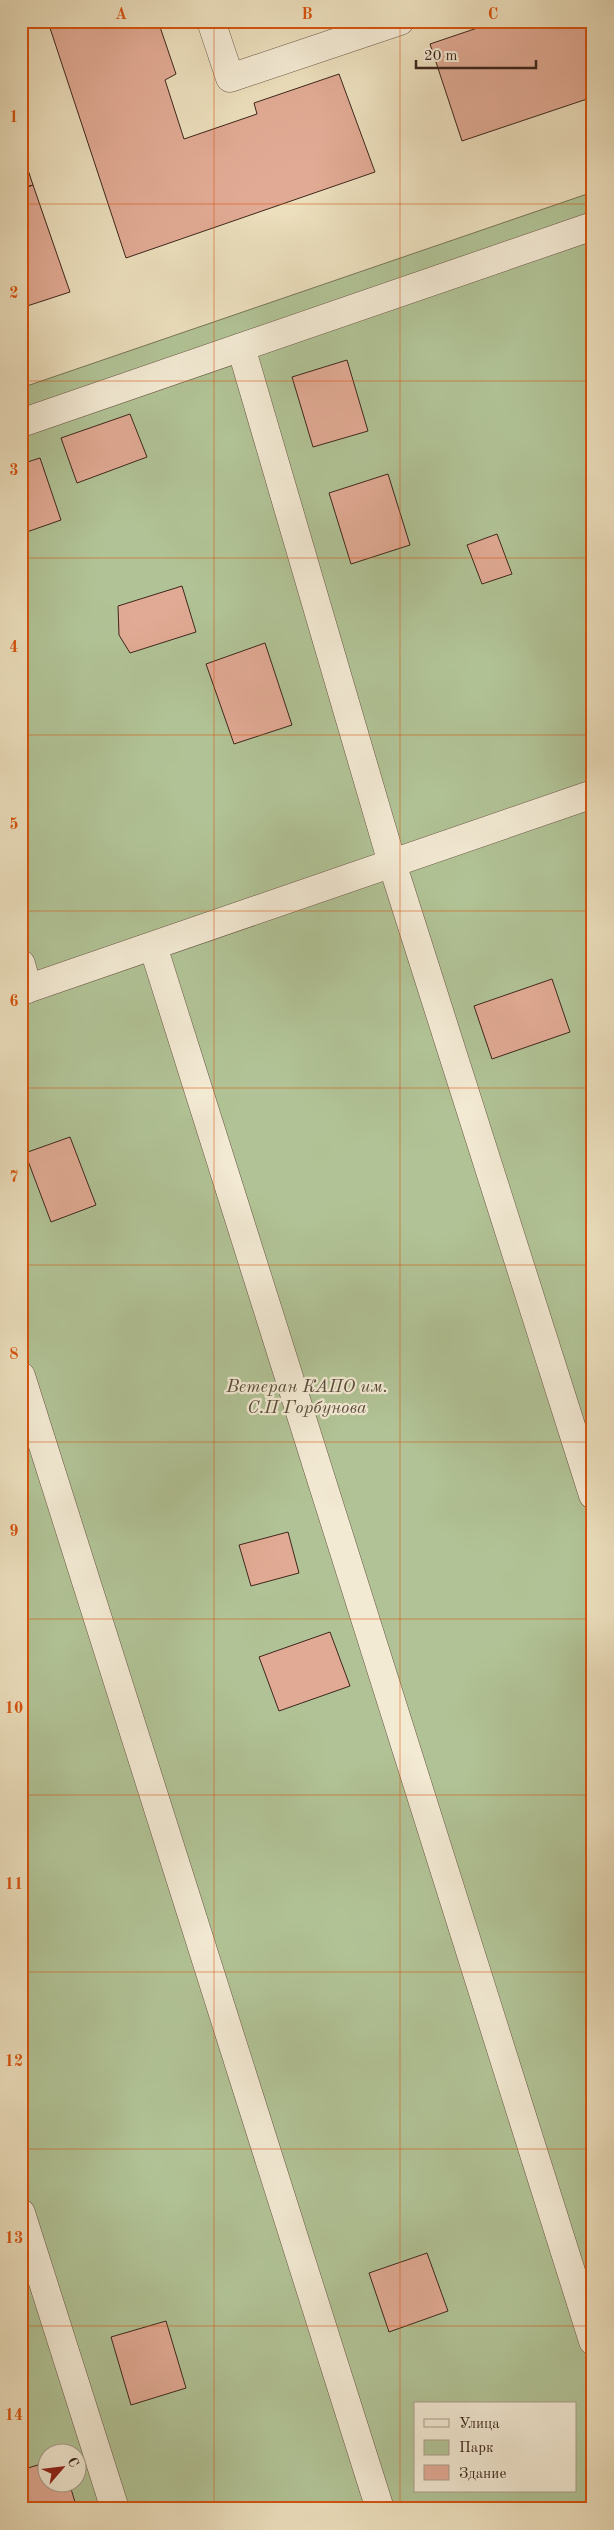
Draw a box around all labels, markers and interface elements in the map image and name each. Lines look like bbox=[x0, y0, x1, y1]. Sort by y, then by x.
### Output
text: A bbox=[115, 7, 127, 23]
text: B bbox=[301, 7, 313, 23]
text: C bbox=[488, 7, 498, 23]
scale bar bbox=[416, 38, 536, 70]
text: 20 m bbox=[424, 49, 458, 64]
text: 1 bbox=[9, 110, 19, 126]
text: 2 bbox=[9, 286, 19, 302]
text: 3 bbox=[9, 463, 19, 479]
text: 4 bbox=[9, 640, 19, 656]
text: 5 bbox=[9, 817, 19, 833]
text: 6 bbox=[9, 994, 19, 1010]
text: 7 bbox=[9, 1170, 19, 1186]
text: 8 bbox=[9, 1347, 19, 1363]
park label: Ветеран КАПО им. С.П Горбунова bbox=[225, 1378, 388, 1417]
text: 9 bbox=[9, 1524, 19, 1540]
text: 10 bbox=[5, 1701, 23, 1717]
text: 11 bbox=[5, 1877, 23, 1893]
text: 12 bbox=[5, 2054, 23, 2070]
text: 13 bbox=[5, 2231, 23, 2247]
legend bbox=[414, 2402, 576, 2492]
text: 14 bbox=[5, 2408, 23, 2424]
text: Улица bbox=[459, 2417, 500, 2432]
text: Парк bbox=[459, 2441, 494, 2456]
north arrow bbox=[38, 2442, 88, 2492]
text: С bbox=[64, 2455, 81, 2470]
text: Здание bbox=[459, 2467, 506, 2482]

